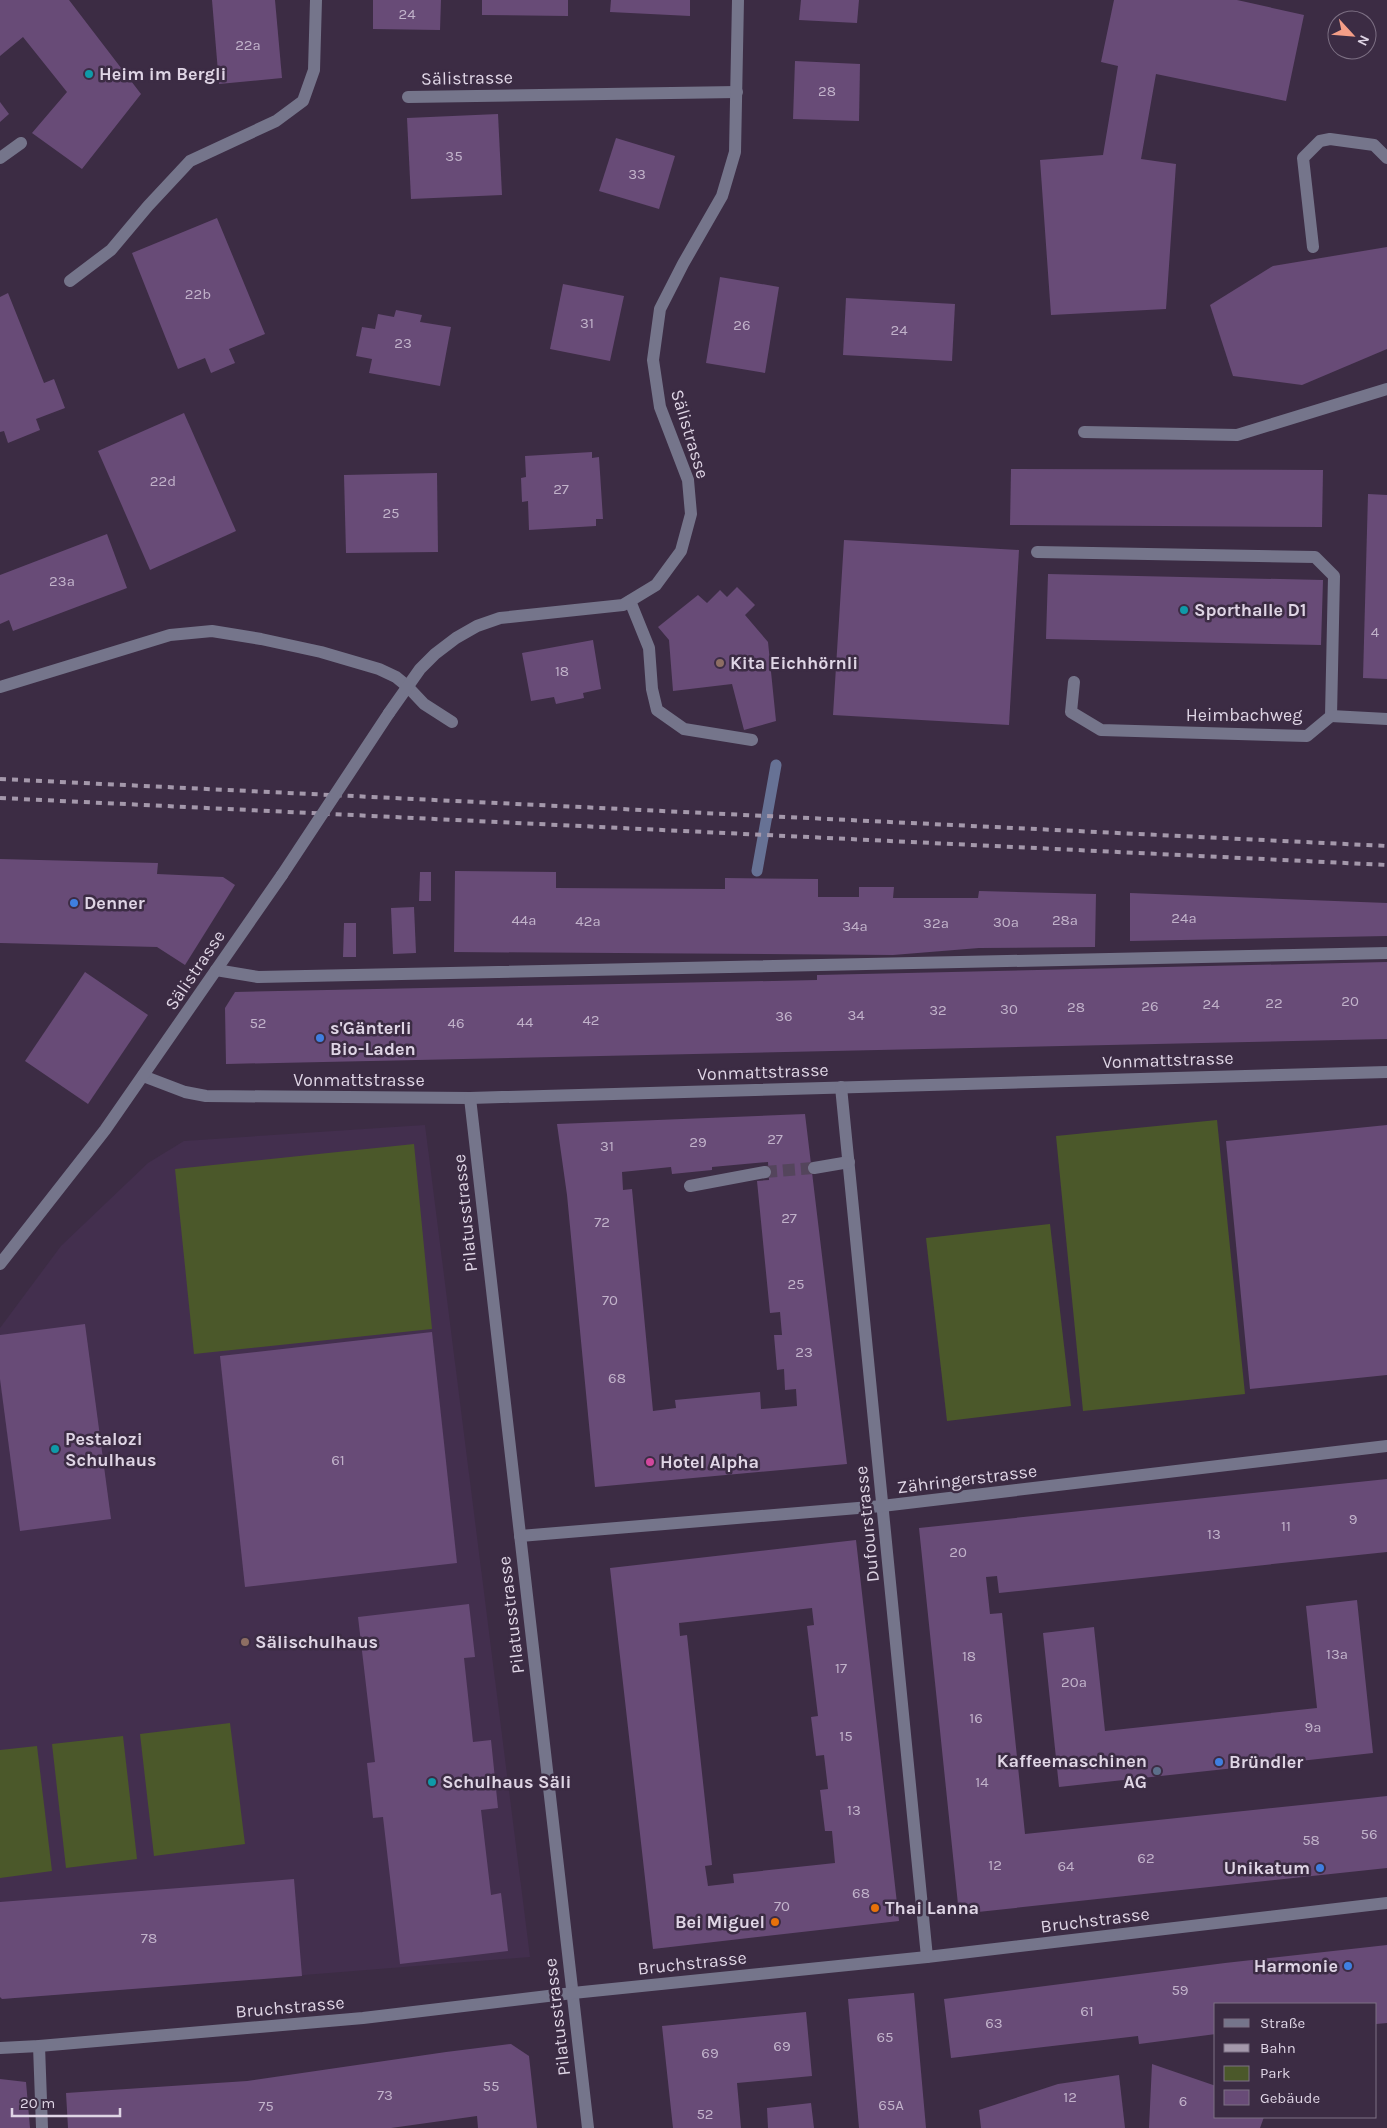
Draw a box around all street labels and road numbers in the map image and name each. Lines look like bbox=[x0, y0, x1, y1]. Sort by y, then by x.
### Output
street label: Sälistrasse bbox=[421, 66, 513, 90]
street label: Sälistrasse bbox=[666, 387, 714, 481]
street label: Heimbachweg bbox=[1186, 704, 1302, 726]
street label: Sälistrasse bbox=[160, 926, 230, 1014]
street label: Vonmattstrasse bbox=[1102, 1047, 1234, 1073]
street label: Vonmattstrasse bbox=[697, 1059, 829, 1085]
street label: Vonmattstrasse bbox=[293, 1069, 425, 1091]
street label: Pilatusstrasse bbox=[448, 1153, 482, 1273]
street label: Zähringerstrasse bbox=[896, 1459, 1038, 1499]
street label: Dufourstrasse bbox=[850, 1465, 884, 1583]
street label: Pilatusstrasse bbox=[493, 1555, 529, 1675]
street label: Bruchstrasse bbox=[1039, 1902, 1151, 1938]
street label: Bruchstrasse bbox=[636, 1946, 748, 1980]
street label: Pilatusstrasse bbox=[539, 1957, 575, 2077]
street label: Bruchstrasse bbox=[234, 1991, 346, 2023]

